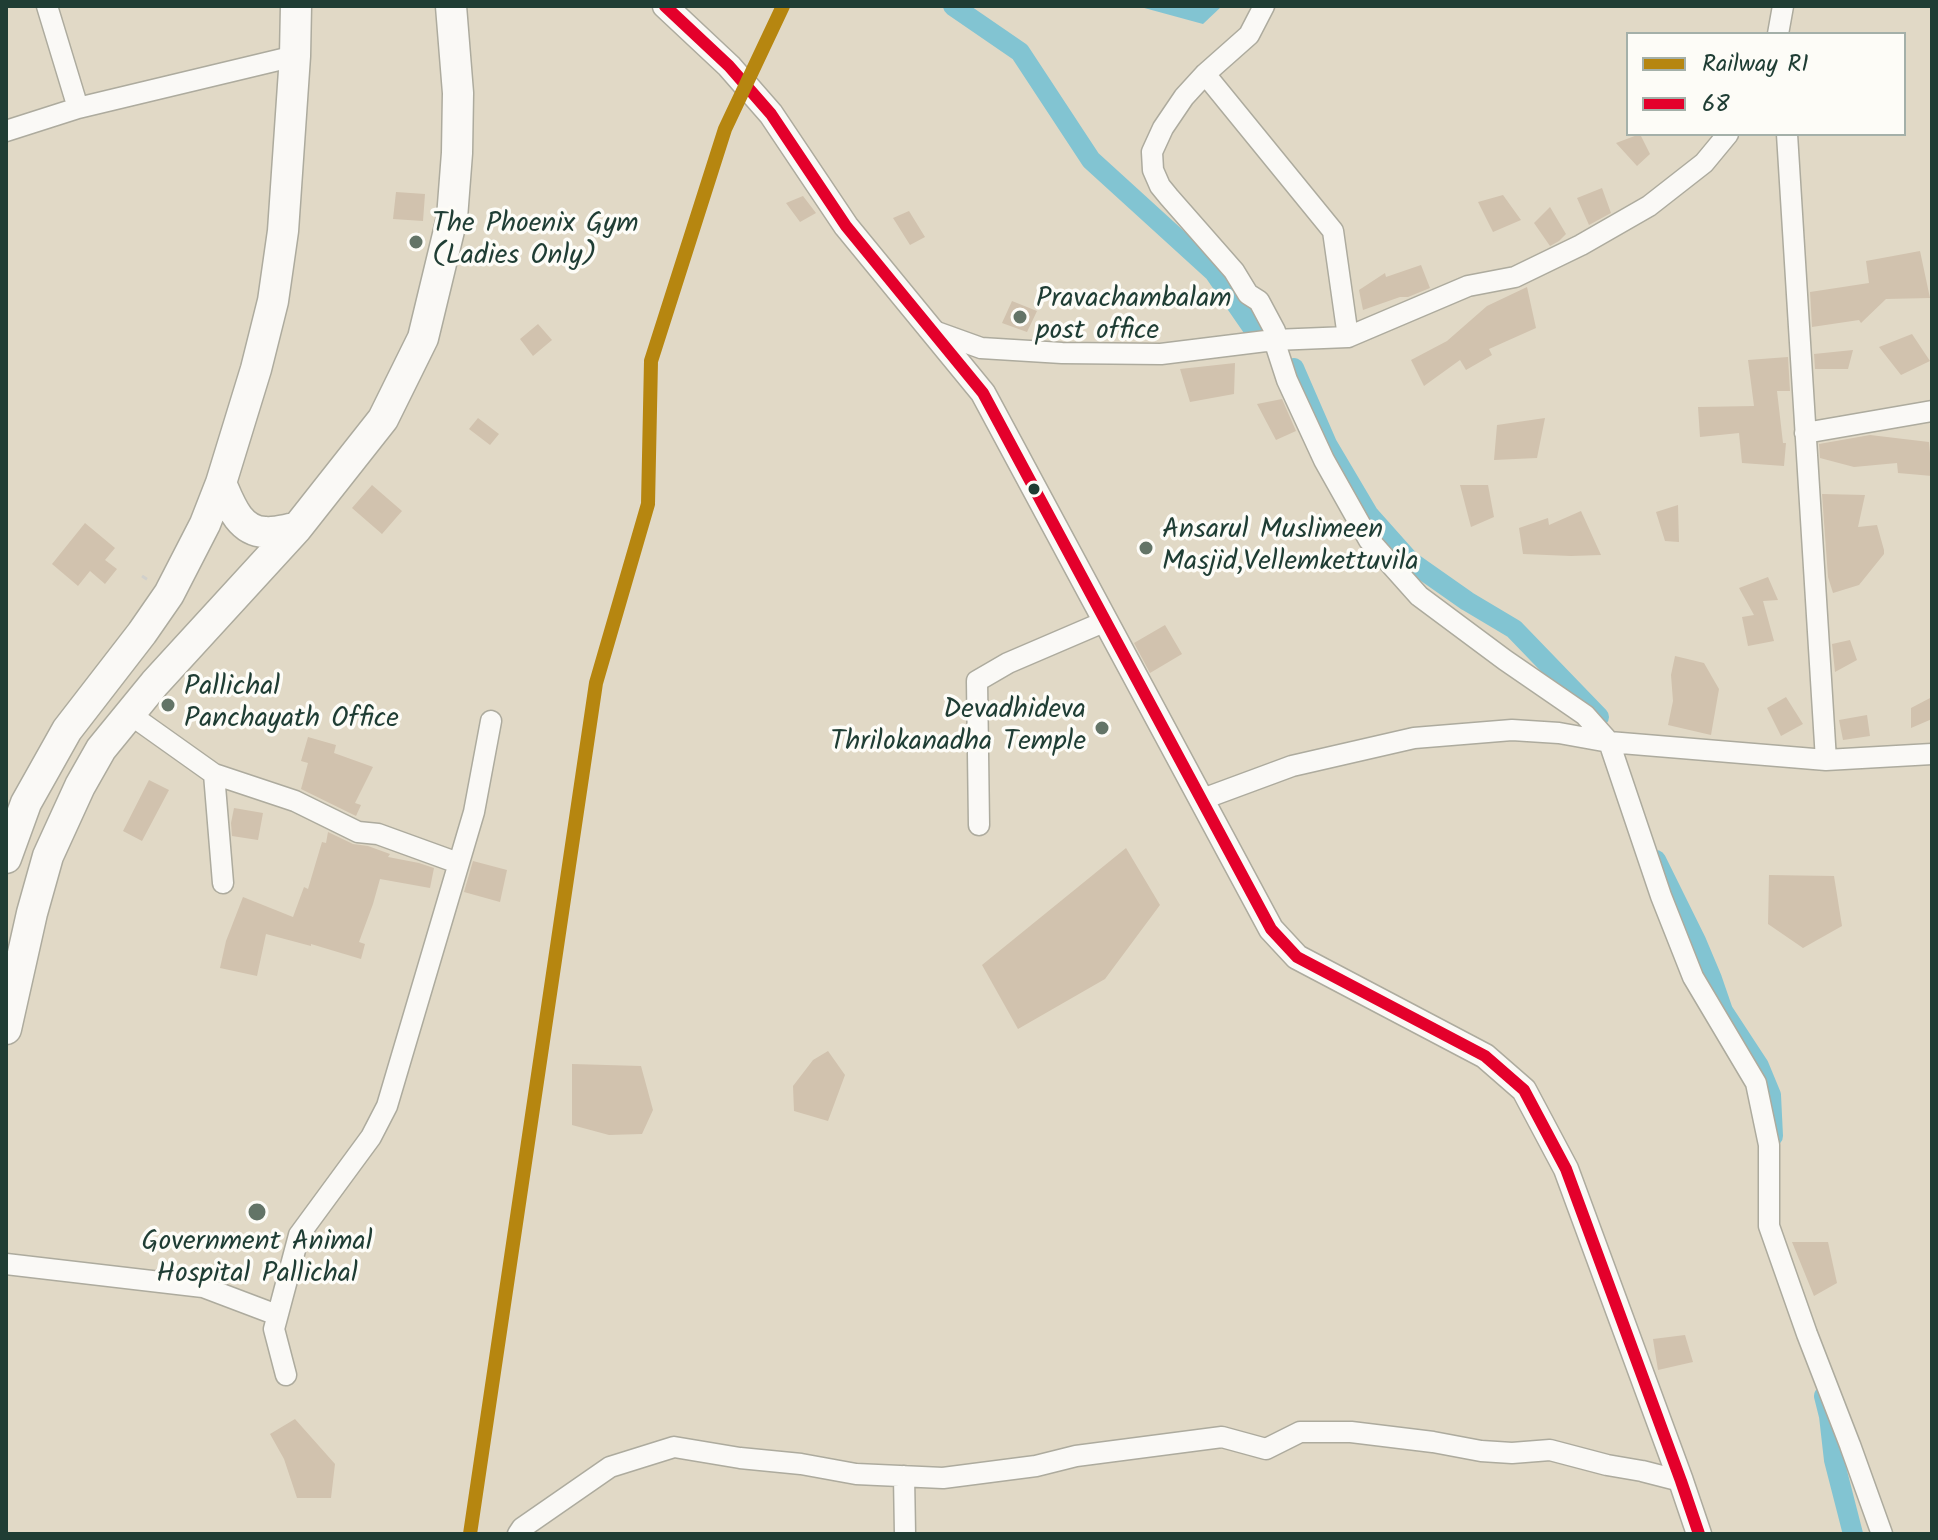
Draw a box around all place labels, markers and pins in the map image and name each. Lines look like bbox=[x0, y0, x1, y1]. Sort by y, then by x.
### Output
place label: The Phoenix Gym (Ladies Only) bbox=[432, 209, 639, 275]
marker: The Phoenix Gym (Ladies Only) bbox=[407, 233, 425, 251]
place label: Pravachambalam post office bbox=[1036, 284, 1232, 350]
marker: Pravachambalam post office bbox=[1011, 308, 1029, 326]
unlabelled marker bbox=[1026, 481, 1042, 497]
place label: Ansarul Muslimeen Masjid,Vellemkettuvila bbox=[1162, 515, 1419, 581]
marker: Ansarul Muslimeen Masjid,Vellemkettuvila bbox=[1137, 539, 1155, 557]
place label: Pallichal Panchayath Office bbox=[184, 672, 399, 738]
place label: Devadhideva Thrilokanadha Temple bbox=[830, 695, 1086, 761]
marker: Pallichal Panchayath Office bbox=[159, 696, 177, 714]
marker: Devadhideva Thrilokanadha Temple bbox=[1093, 719, 1111, 737]
marker: Government Animal Hospital Pallichal bbox=[246, 1201, 268, 1223]
place label: Government Animal Hospital Pallichal bbox=[141, 1227, 373, 1293]

